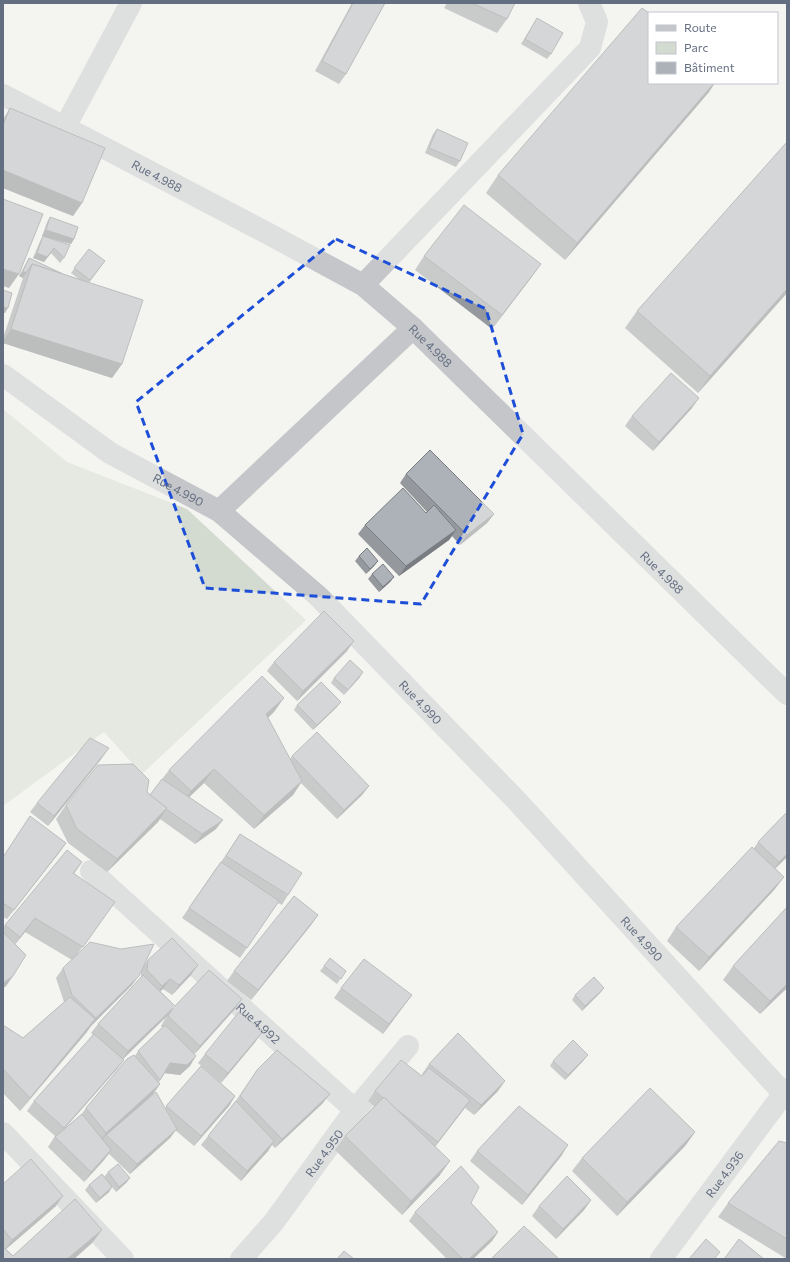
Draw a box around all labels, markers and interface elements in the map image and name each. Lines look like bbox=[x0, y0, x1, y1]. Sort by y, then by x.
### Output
legend bbox=[648, 12, 778, 84]
text: Route bbox=[684, 20, 717, 34]
text: Parc bbox=[684, 40, 708, 54]
text: Bâtiment bbox=[684, 60, 735, 74]
street label: Rue 4.988 bbox=[130, 157, 185, 195]
street label: Rue 4.988 bbox=[406, 321, 455, 370]
street label: Rue 4.990 bbox=[151, 470, 206, 509]
street label: Rue 4.988 bbox=[638, 548, 687, 596]
street label: Rue 4.990 bbox=[396, 677, 445, 727]
street label: Rue 4.990 bbox=[618, 913, 666, 964]
street label: Rue 4.992 bbox=[234, 999, 284, 1046]
street label: Rue 4.950 bbox=[302, 1126, 346, 1179]
street label: Rue 4.936 bbox=[702, 1148, 746, 1200]

